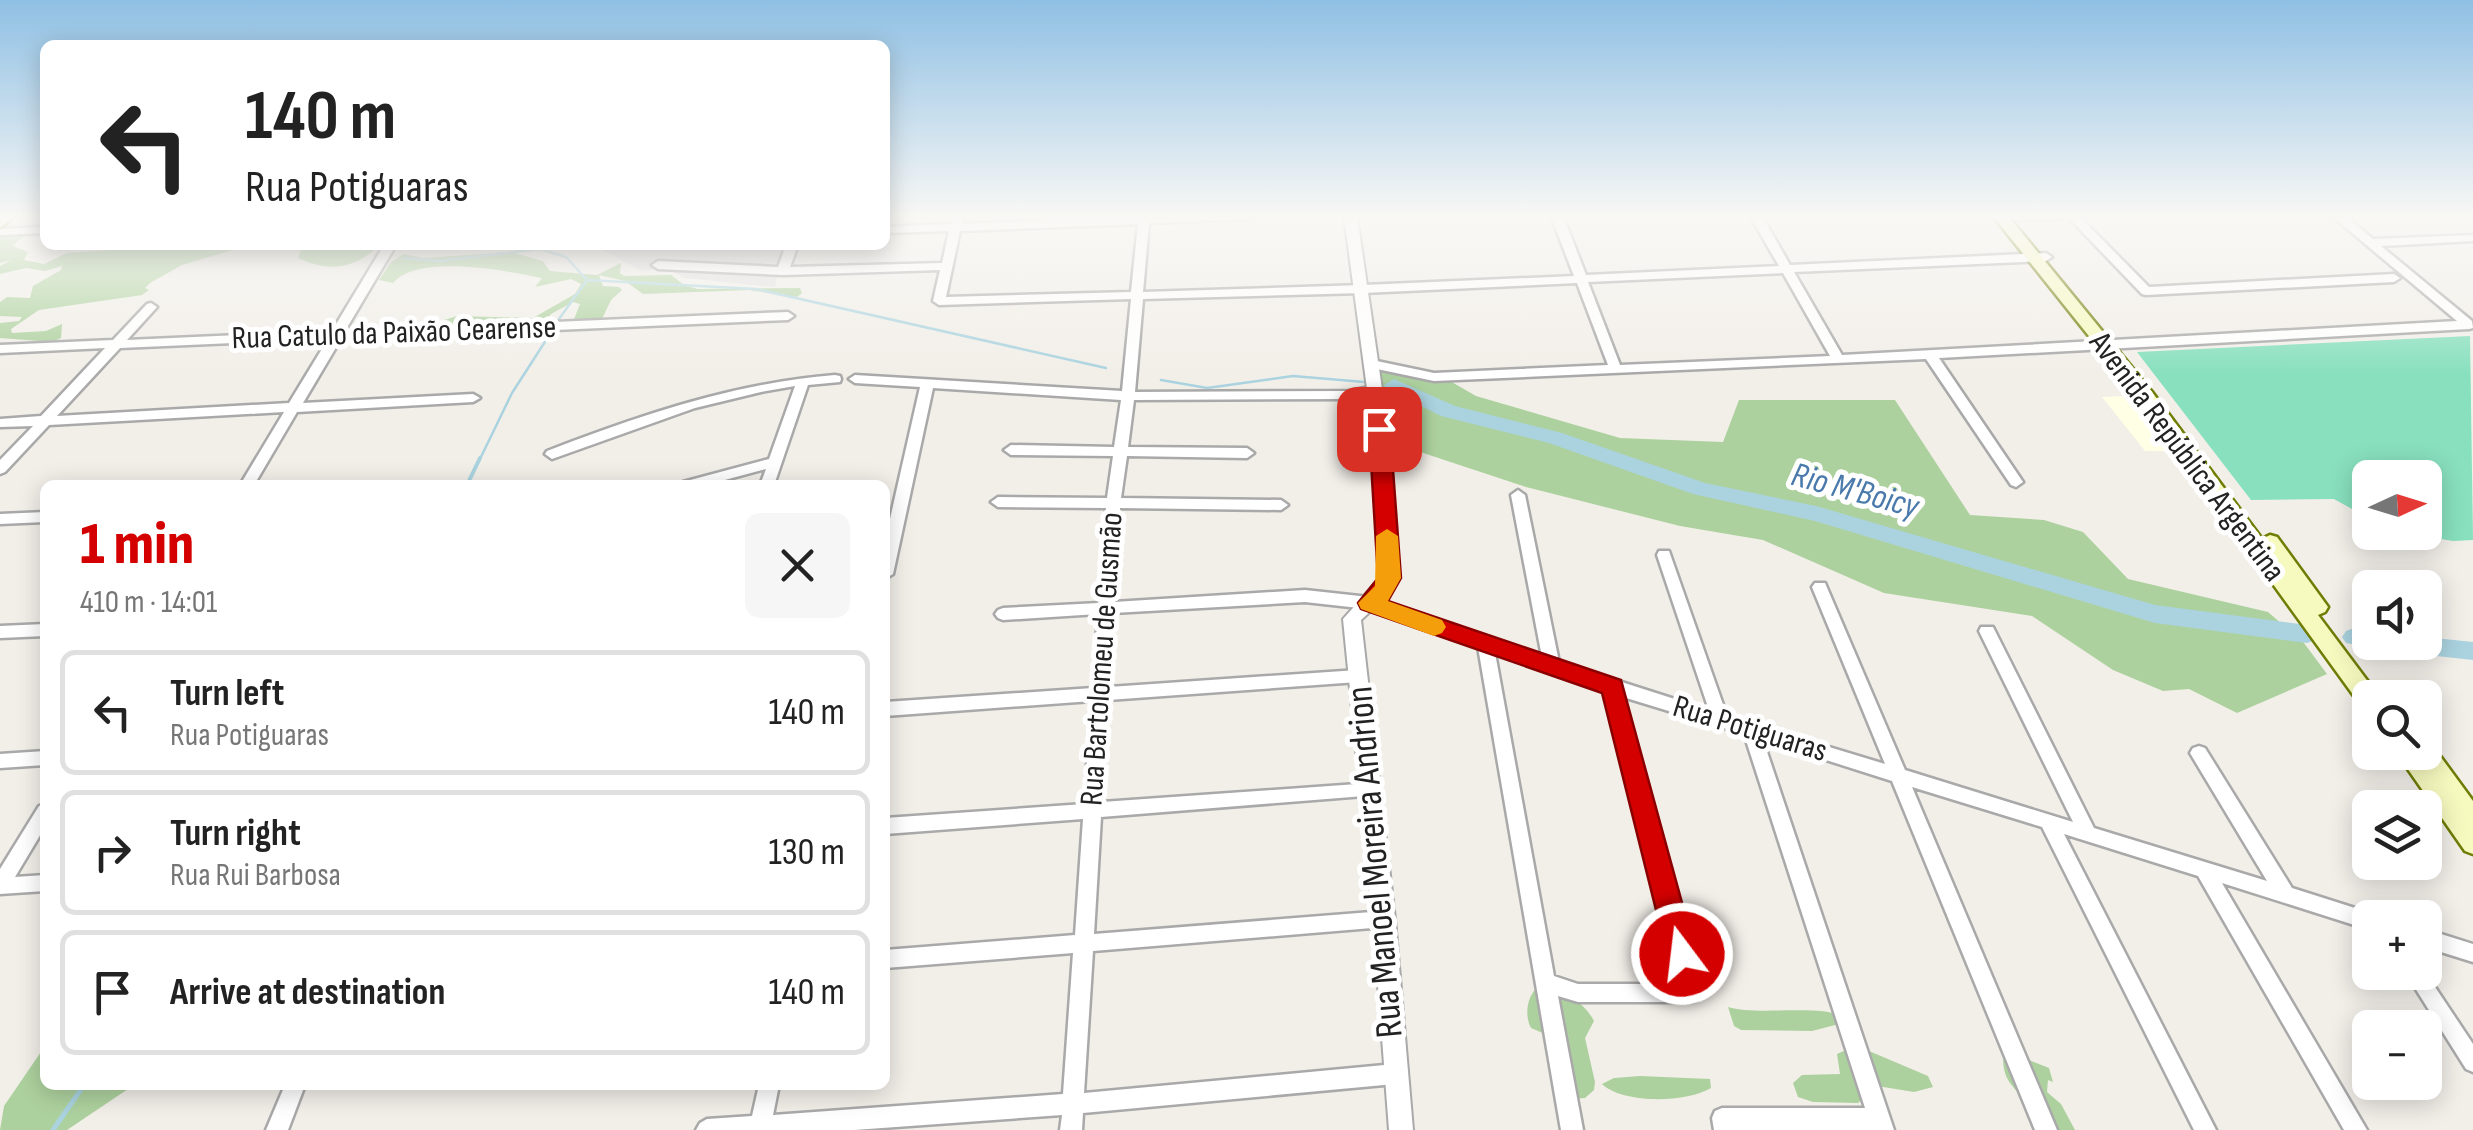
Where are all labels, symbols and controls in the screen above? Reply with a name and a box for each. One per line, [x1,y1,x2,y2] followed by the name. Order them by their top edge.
[245,75,396,159] text: 140 m
[80,80,210,210] icon: left
[245,160,469,215] text: Rua Potiguaras
[231,308,557,358] street label: Rua Catulo da Paixão Cearense
[2080,324,2293,589] street label: Avenida República Argentina
[1337,387,1422,472] pin
[1352,402,1407,457] icon: arrive
[1787,453,1925,529] water label: Rio M'Boicy
[2352,460,2442,550] north arrow
[2352,460,2442,1100] map controls
[80,509,194,581] text: 1 min
[1072,511,1132,807] street label: Rua Bartolomeu de Gusmão
[745,513,850,618] button: close
[2352,570,2442,660] button: sound
[80,583,217,622] text: 410 m · 14:01
[170,671,284,716] text: Turn left
[2352,680,2442,770] button: search
[1337,684,1413,1040] street label: Rua Manoel Moreira Andrion
[85,685,140,740] icon: left
[1668,687,1832,771] street label: Rua Potiguaras
[768,690,845,735] text: 140 m
[170,716,329,755] text: Rua Potiguaras
[2352,790,2442,880] button: layers
[170,811,301,856] text: Turn right
[85,825,140,880] icon: right
[768,830,845,875] text: 130 m
[170,856,341,895] text: Rua Rui Barbosa
[2352,900,2442,990] button: +
[1630,902,1734,1006] position arrow
[85,965,140,1020] icon: arrive
[170,970,445,1015] text: Arrive at destination
[768,970,845,1015] text: 140 m
[2352,1010,2442,1100] button: −

